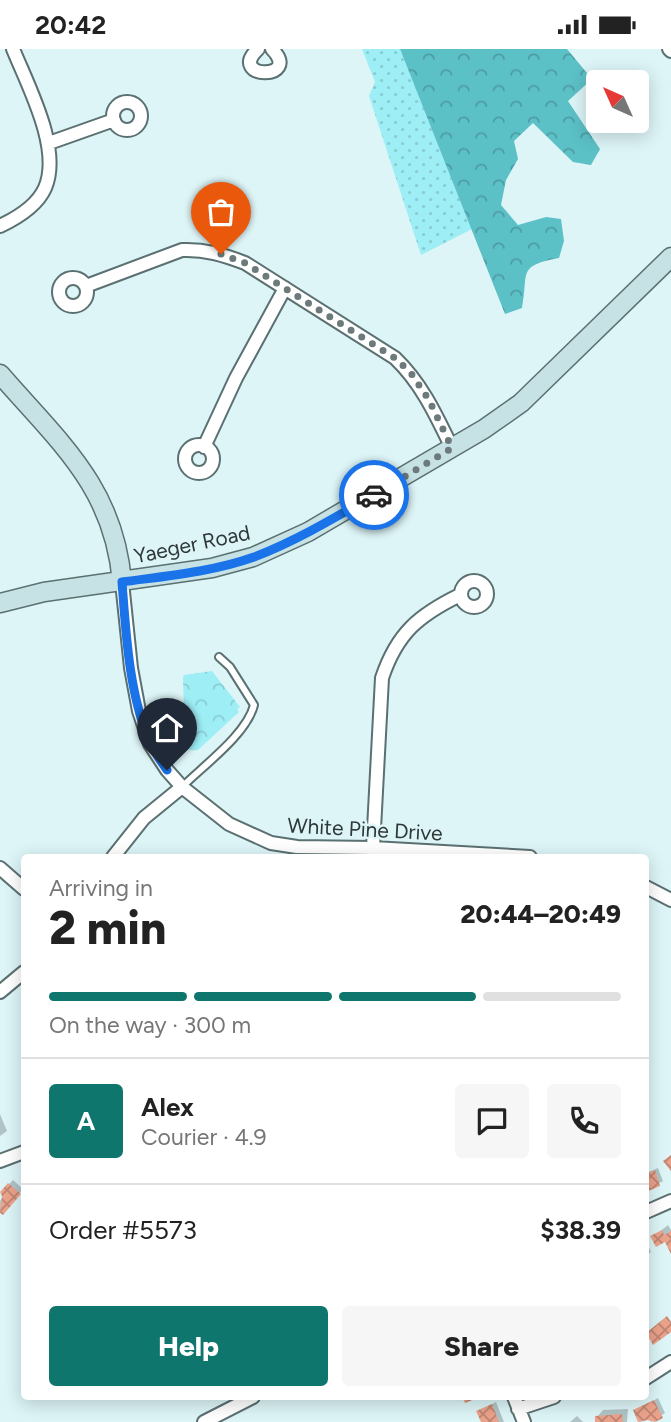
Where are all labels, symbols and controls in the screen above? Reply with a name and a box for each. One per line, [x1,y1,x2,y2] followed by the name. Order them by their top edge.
[35,9,106,41] text: 20:42
[586,70,649,133] north arrow
[586,70,649,133] map controls
[191,182,251,254] pin
[202,193,240,231] icon: bag
[339,460,409,530] courier
[355,476,393,514] icon: car
[132,520,252,568] street label: Yaeger Road
[137,698,197,770] pin
[148,709,186,747] icon: home
[287,812,443,846] street label: White Pine Drive
[49,874,153,902] text: Arriving in
[460,898,621,930] text: 20:44–20:49
[49,900,166,956] text: 2 min
[49,1011,251,1039] text: On the way · 300 m
[455,1084,529,1158] button: chat
[547,1084,621,1158] button: phone
[141,1091,194,1123] text: Alex
[77,1105,95,1137] text: A
[141,1123,267,1151] text: Courier · 4.9
[49,1214,197,1246] text: Order #5573
[540,1214,621,1246] text: $38.39
[49,1306,328,1386] button: Help
[342,1306,621,1386] button: Share

